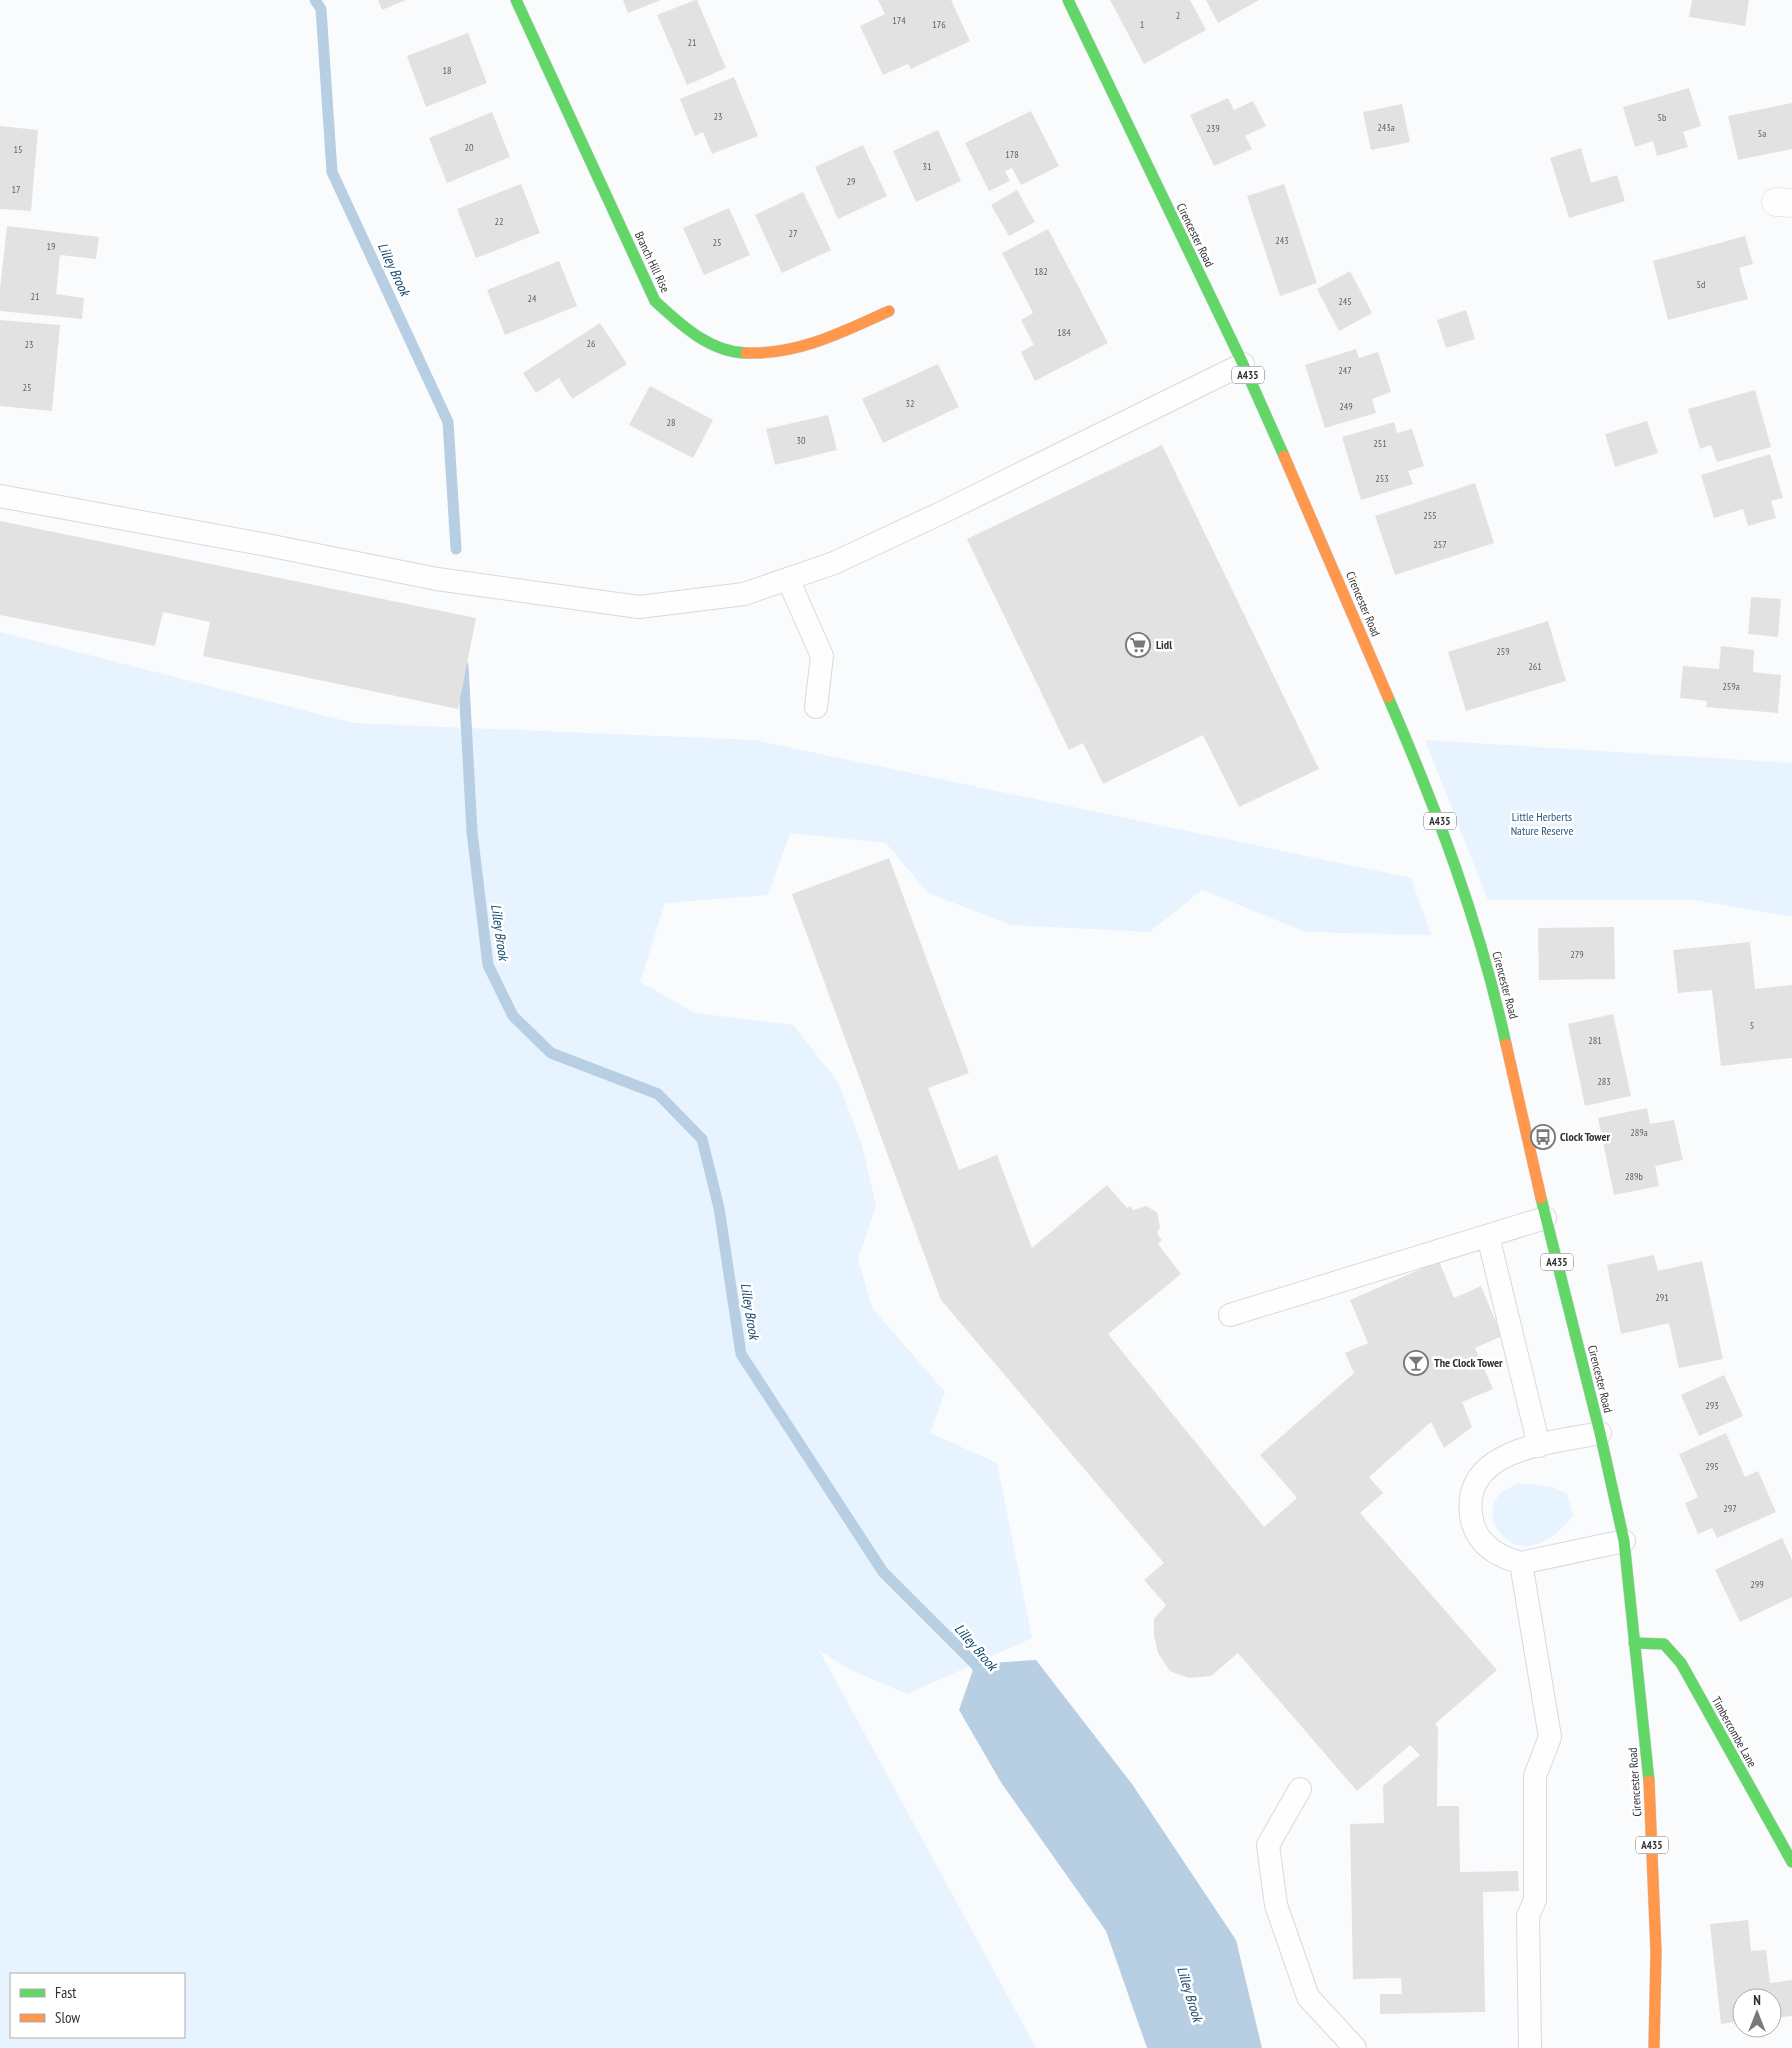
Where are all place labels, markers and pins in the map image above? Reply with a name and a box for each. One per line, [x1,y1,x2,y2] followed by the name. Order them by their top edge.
[1125,632,1151,658] supermarket icon: Lidl
[1156,637,1172,652] place label: Lidl
[1530,1124,1556,1150] bus stop icon: Clock Tower
[1560,1129,1611,1144] place label: Clock Tower
[1403,1350,1429,1376] bar icon: The Clock Tower
[1434,1355,1503,1370] place label: The Clock Tower

